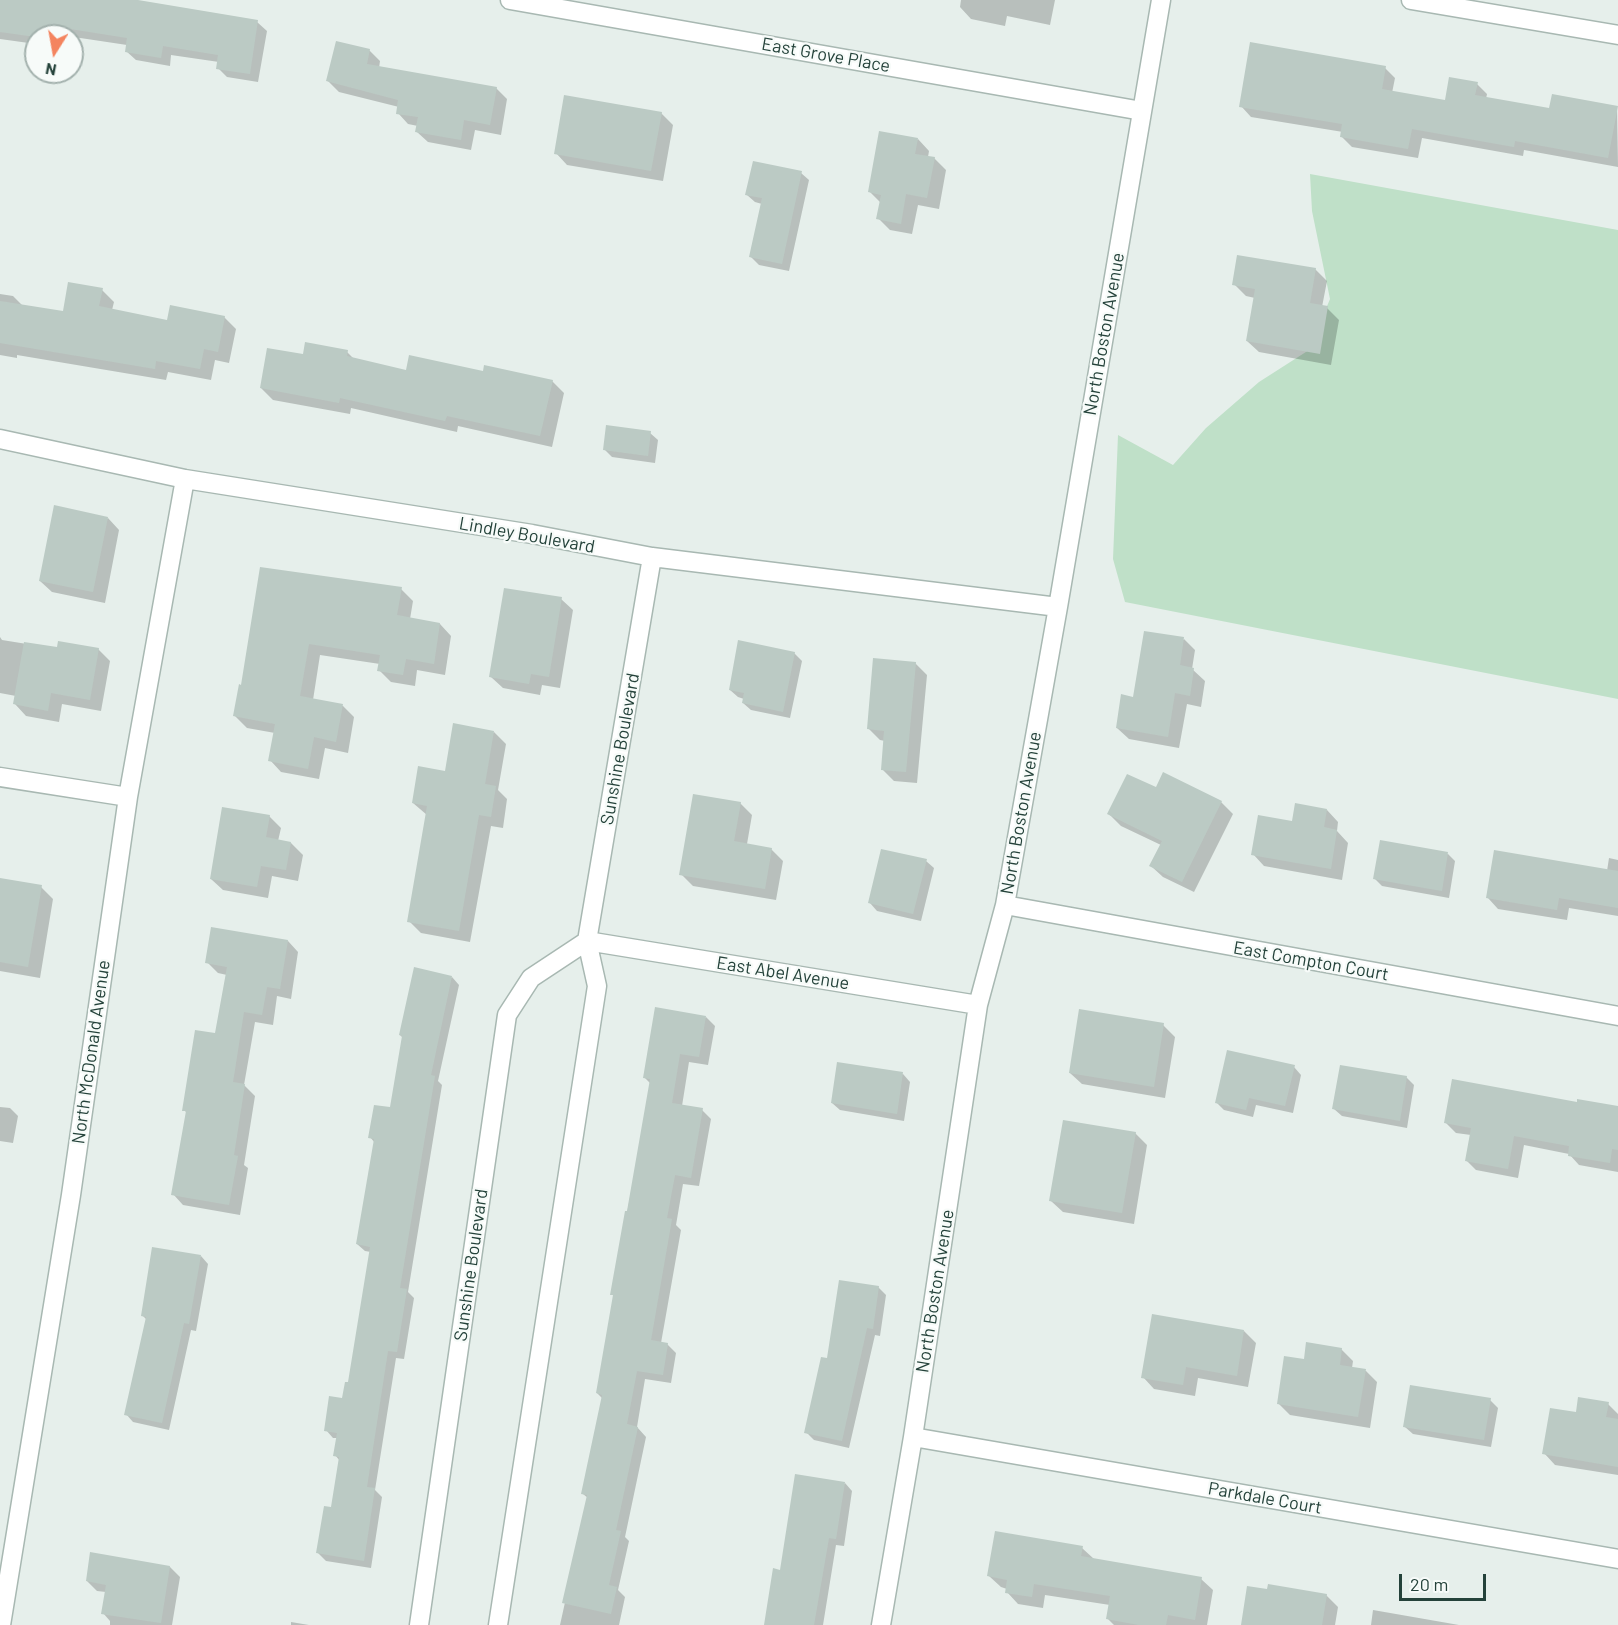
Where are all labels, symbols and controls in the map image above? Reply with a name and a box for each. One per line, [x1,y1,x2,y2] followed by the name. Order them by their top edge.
[24,24,84,84] north arrow
[760,33,892,77] street label: East Grove Place
[44,60,58,81] text: N
[1079,251,1129,417] street label: North Boston Avenue
[457,512,597,558] street label: Lindley Boulevard
[596,671,644,827] street label: Sunshine Boulevard
[996,730,1046,896] street label: North Boston Avenue
[1232,937,1390,985] street label: East Compton Court
[715,952,851,994] street label: East Abel Avenue
[67,959,115,1145] street label: North McDonald Avenue
[450,1187,492,1343] street label: Sunshine Boulevard
[911,1208,959,1374] street label: North Boston Avenue
[1206,1477,1324,1519] street label: Parkdale Court
[1402,1562,1489,1600] scale bar
[1410,1573,1448,1595] text: 20 m

